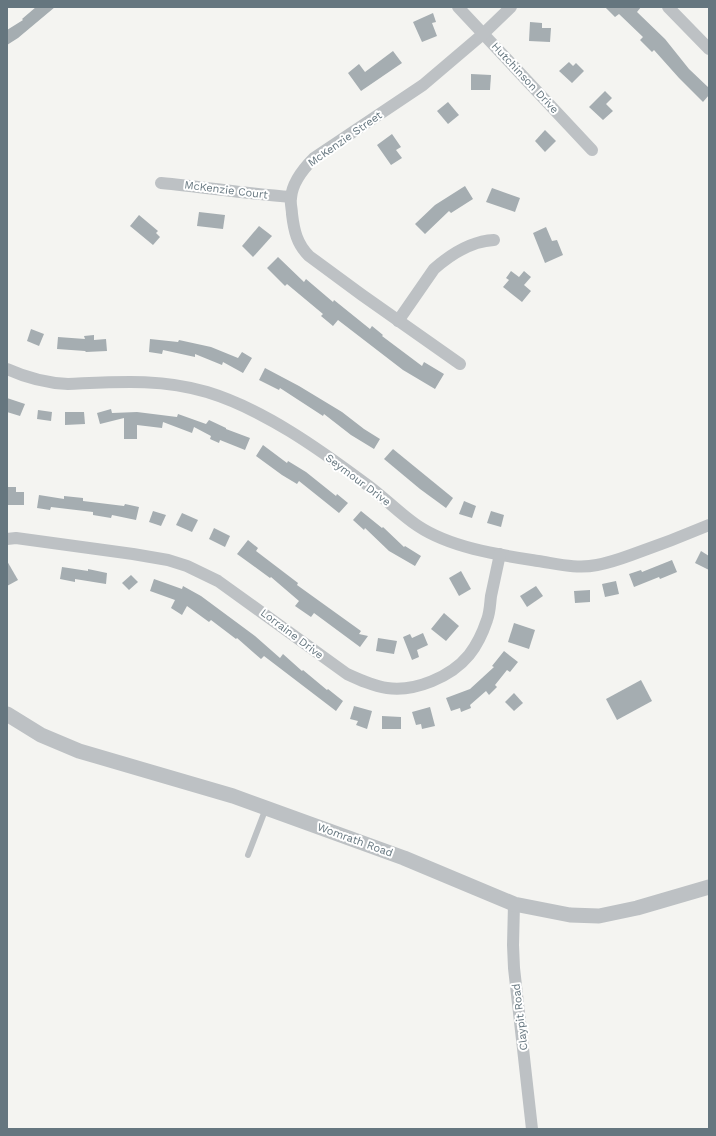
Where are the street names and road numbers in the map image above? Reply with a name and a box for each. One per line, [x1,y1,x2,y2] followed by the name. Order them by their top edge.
[489,40,561,116] street label: Hutchinson Drive
[305,108,385,169] street label: McKenzie Street
[184,178,269,202] street label: McKenzie Court
[323,451,393,509] street label: Seymour Drive
[258,606,326,662] street label: Lorraine Drive
[315,820,395,860] street label: Womrath Road
[509,983,531,1051] street label: Claypit Road

